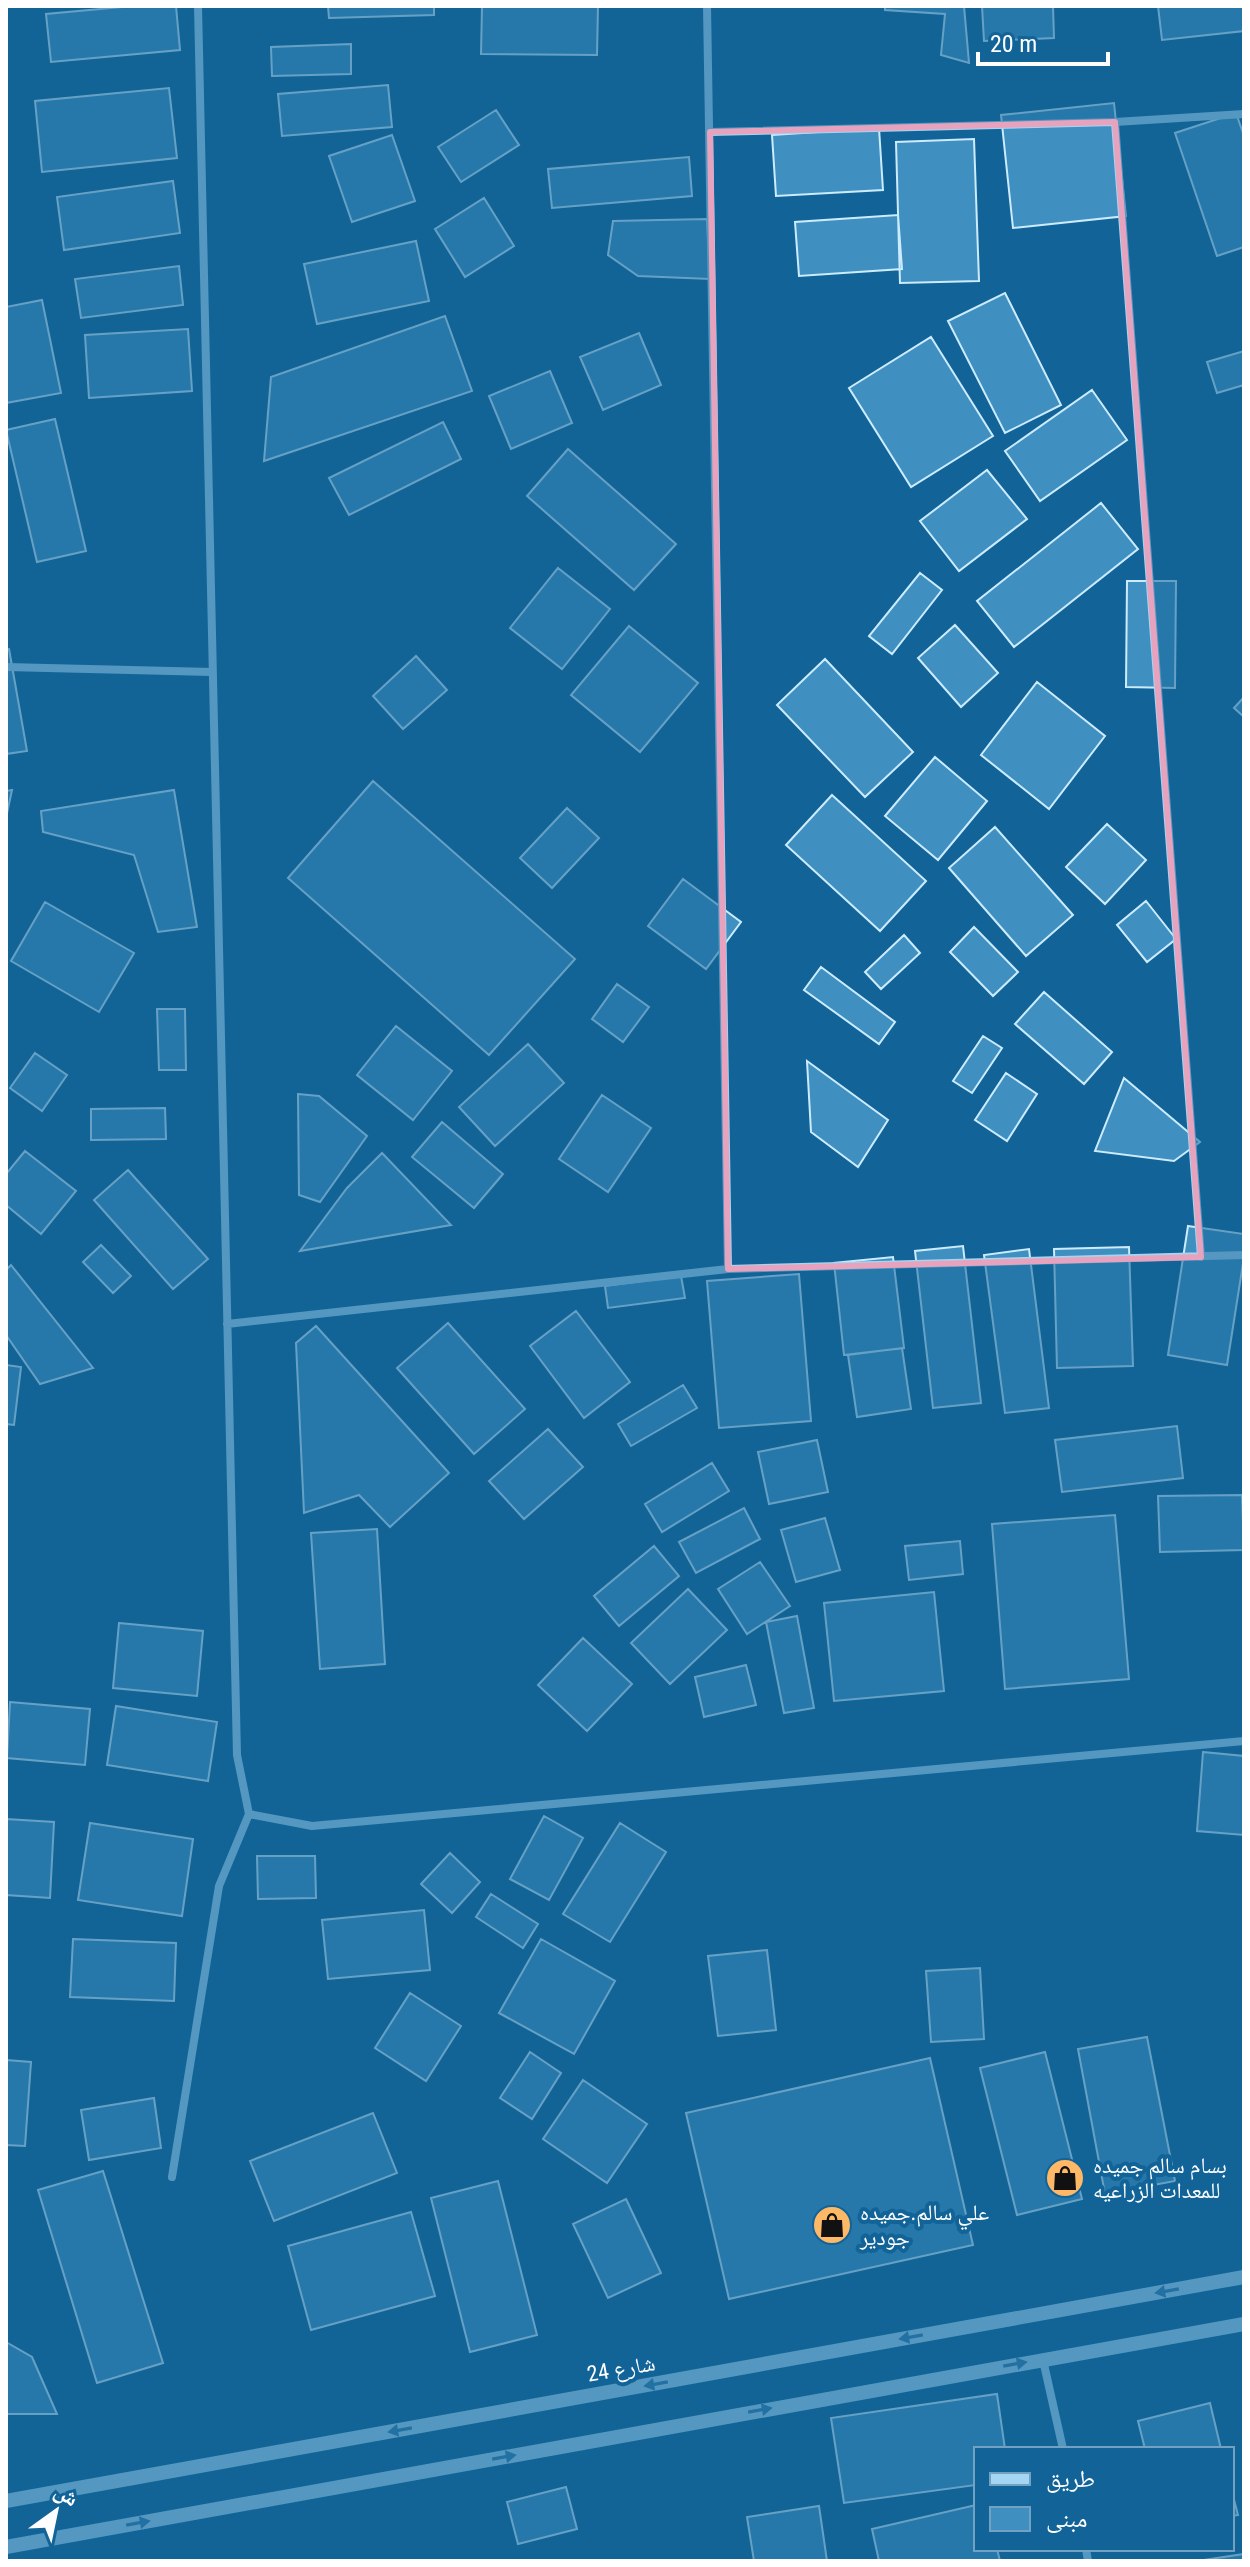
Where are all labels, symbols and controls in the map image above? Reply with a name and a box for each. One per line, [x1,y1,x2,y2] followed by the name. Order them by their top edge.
[978,16,1108,66] scale bar
[990,30,1037,58] text: 20 m
[1093,2153,1227,2203] place label: بسام سالم جميده للمعدات الزراعيه
[1044,2157,1086,2199] shop icon: بسام سالم جميده للمعدات الزراعيه
[859,2200,989,2250] place label: علي سالم.جميده جودير
[811,2204,853,2246] shop icon: علي سالم.جميده جودير
[1154,2286,1179,2298] one-way arrow
[899,2332,924,2344] one-way arrow
[585,2350,657,2388] street label: شارع 24
[1003,2357,1028,2369] one-way arrow
[643,2378,668,2390] one-way arrow
[747,2404,772,2416] one-way arrow
[387,2424,412,2437] one-way arrow
[974,2447,1234,2551] legend
[492,2450,517,2462] one-way arrow
[1046,2465,1095,2493] text: طريق
[16,2471,96,2551] north arrow
[49,2478,83,2512] text: ش
[1046,2505,1087,2533] text: مبنى
[126,2517,151,2529] one-way arrow

